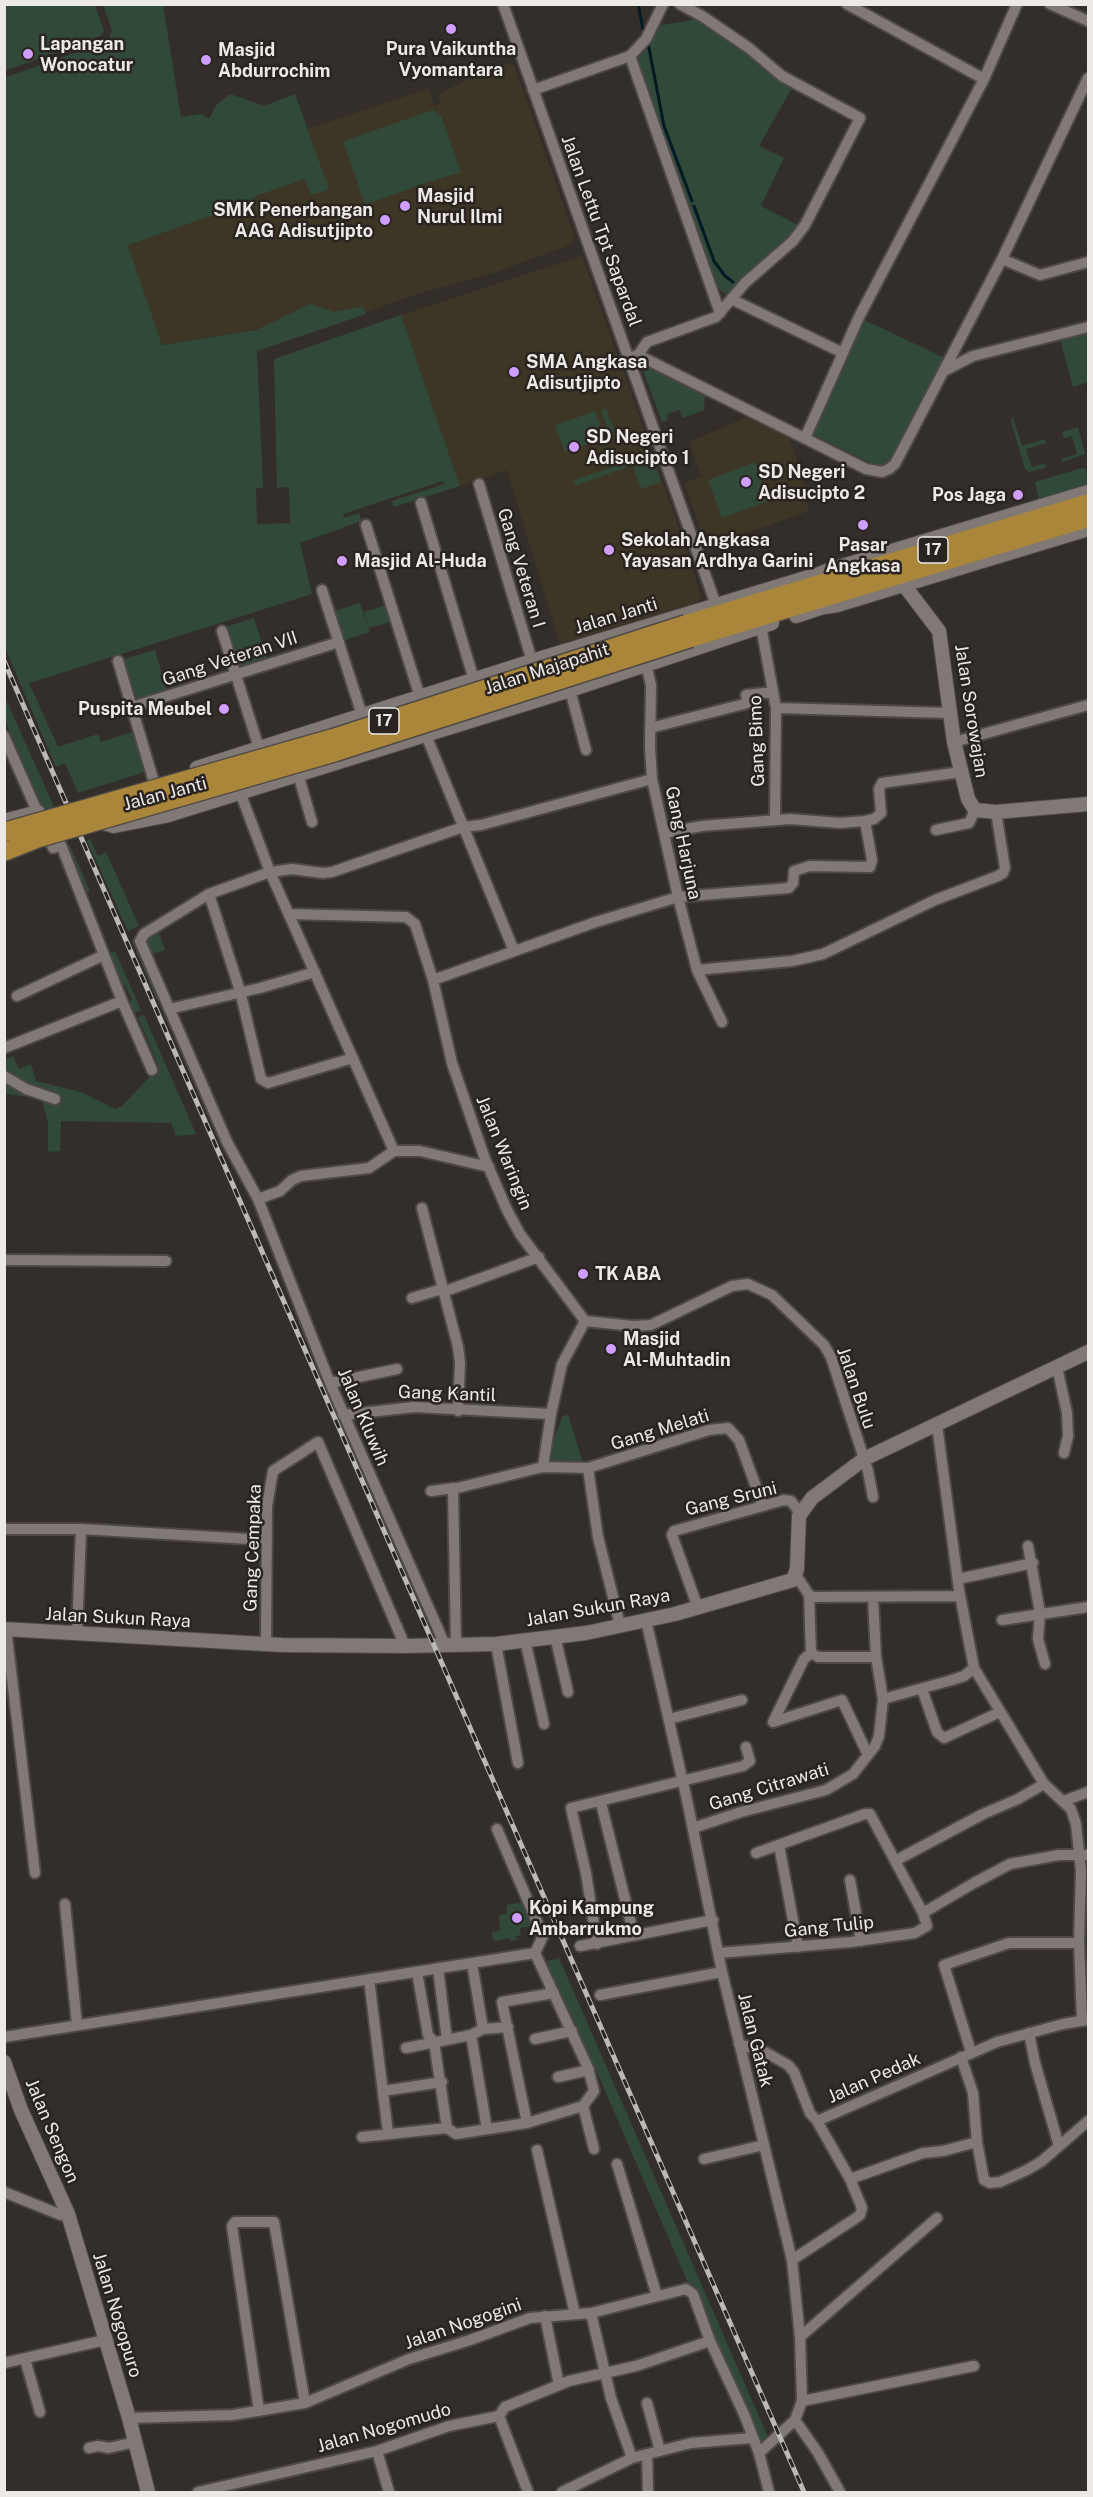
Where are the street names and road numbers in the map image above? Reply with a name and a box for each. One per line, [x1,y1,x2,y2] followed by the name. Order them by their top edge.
[556,132,646,330] street label: Jalan Lettu Tpt Sapardal
[493,506,549,630] street label: Gang Veteran I
[918,537,948,563] road number: 17
[572,593,660,639] street label: Jalan Janti
[160,627,300,691] street label: Gang Veteran VII
[482,639,612,699] street label: Jalan Majapahit
[950,643,992,779] street label: Jalan Sorowajan
[745,695,769,787] street label: Gang Bimo
[369,708,399,734] road number: 17
[121,773,209,815] street label: Jalan Janti
[660,784,706,902] street label: Gang Harjuna
[471,1093,537,1213] street label: Jalan Waringin
[832,1344,880,1432] street label: Jalan Bulu
[333,1365,393,1469] street label: Jalan Kluwih
[398,1381,496,1407] street label: Gang Kantil
[608,1405,712,1455] street label: Gang Melati
[683,1477,779,1521] street label: Gang Sruni
[240,1484,266,1612] street label: Gang Cempaka
[524,1585,672,1631] street label: Jalan Sukun Raya
[45,1603,191,1633] street label: Jalan Sukun Raya
[706,1759,832,1815] street label: Gang Citrawati
[783,1912,875,1942] street label: Gang Tulip
[733,1990,777,2090] street label: Jalan Gatak
[824,2048,924,2108] street label: Jalan Pedak
[20,2076,84,2186] street label: Jalan Sengon
[88,2250,146,2380] street label: Jalan Nogopuro
[402,2294,524,2354] street label: Jalan Nogogini
[314,2399,454,2457] street label: Jalan Nogomudo

